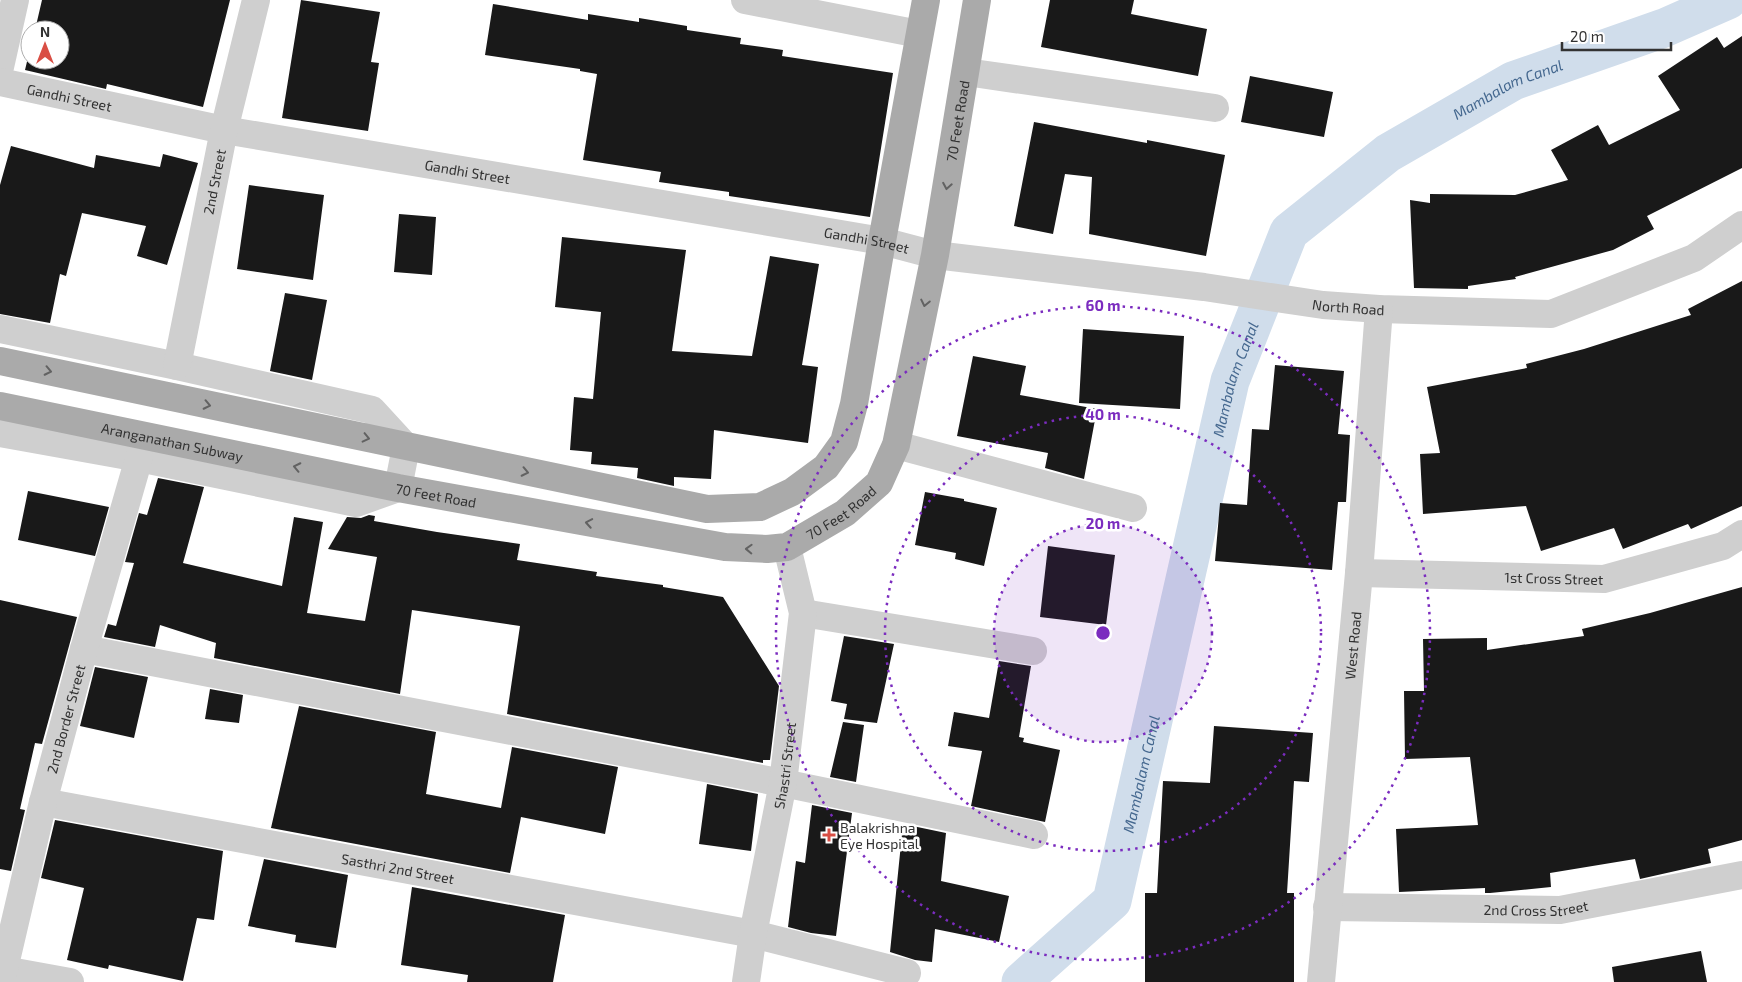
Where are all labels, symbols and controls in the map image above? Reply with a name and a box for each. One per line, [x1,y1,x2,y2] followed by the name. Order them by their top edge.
[20,20,70,70] north arrow
[1562,20,1671,52] scale bar
[40,23,50,40] text: N
[1570,27,1604,45] text: 20 m
[1449,55,1565,123] water label: Mambalam Canal
[942,79,972,163] street label: 70 Feet Road
[25,80,113,114] street label: Gandhi Street
[199,148,229,216] street label: 2nd Street
[423,156,511,187] street label: Gandhi Street
[942,182,952,191] one-way arrow
[823,223,911,256] street label: Gandhi Street
[1311,295,1385,318] street label: North Road
[1086,296,1120,314] text: 60 m
[921,298,931,307] one-way arrow
[1209,319,1262,439] water label: Mambalam Canal
[43,366,52,376] one-way arrow
[202,399,211,409] one-way arrow
[1085,405,1121,423] text: 40 m
[100,419,245,465] street label: Aranganathan Subway
[361,432,370,443] one-way arrow
[292,463,301,473] one-way arrow
[520,466,529,477] one-way arrow
[394,479,478,510] street label: 70 Feet Road
[803,482,879,543] street label: 70 Feet Road
[1086,514,1120,532] text: 20 m
[585,518,593,528] one-way arrow
[745,543,753,554] one-way arrow
[1504,568,1604,587] street label: 1st Cross Street
[1341,611,1364,680] street label: West Road
[1094,624,1112,642] centre of rings
[43,662,88,775] street label: 2nd Border Street
[1119,713,1163,835] water label: Mambalam Canal
[770,721,799,810] street label: Shastri Street
[840,819,920,852] place label: Balakrishna Eye Hospital
[822,828,836,842] marker: Balakrishna Eye Hospital
[340,849,456,887] street label: Sasthri 2nd Street
[1483,896,1590,919] street label: 2nd Cross Street

